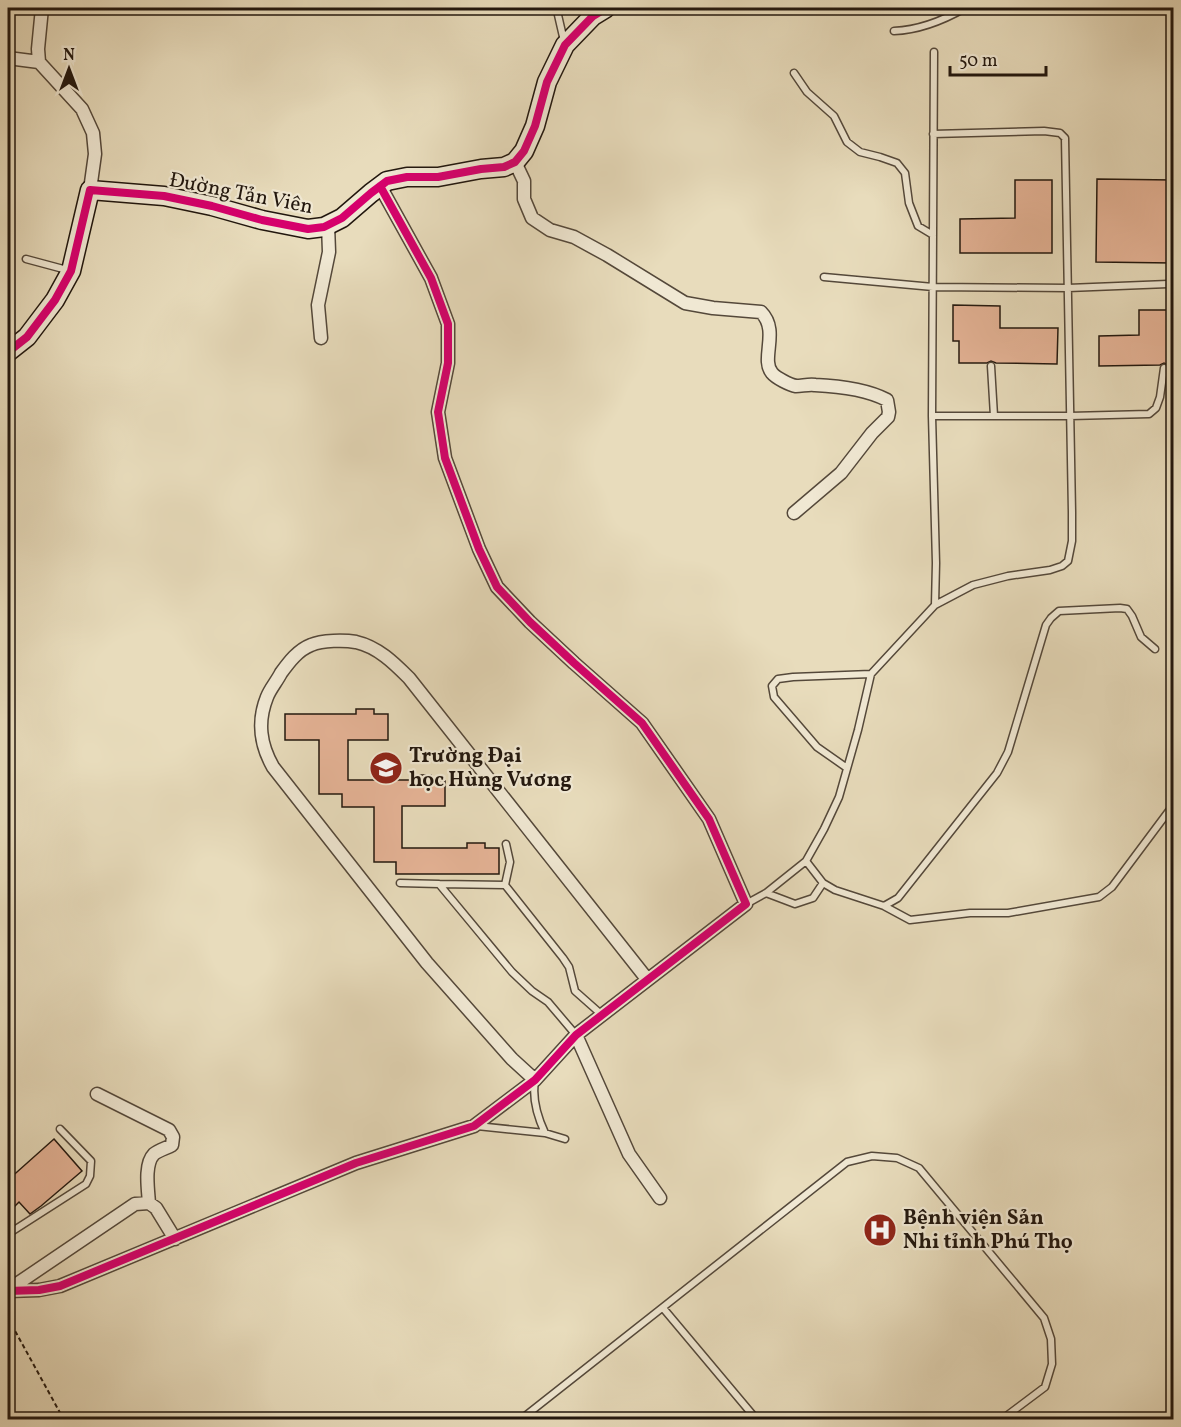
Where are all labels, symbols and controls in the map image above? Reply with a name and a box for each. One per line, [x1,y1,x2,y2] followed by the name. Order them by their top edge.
[39,39,99,99] north arrow
[950,39,1046,77] scale bar
[63,45,75,67] text: N
[959,49,998,74] text: 50 m
[167,166,315,222] street label: Đường Tản Viên
[409,742,572,795] place label: Trường Đại học Hùng Vương
[368,750,404,786] school or university icon: Trường Đại học Hùng Vương
[903,1204,1073,1257] place label: Bệnh viện Sản Nhi tỉnh Phú Thọ
[862,1212,898,1248] hospital icon: Bệnh viện Sản Nhi tỉnh Phú Thọ

